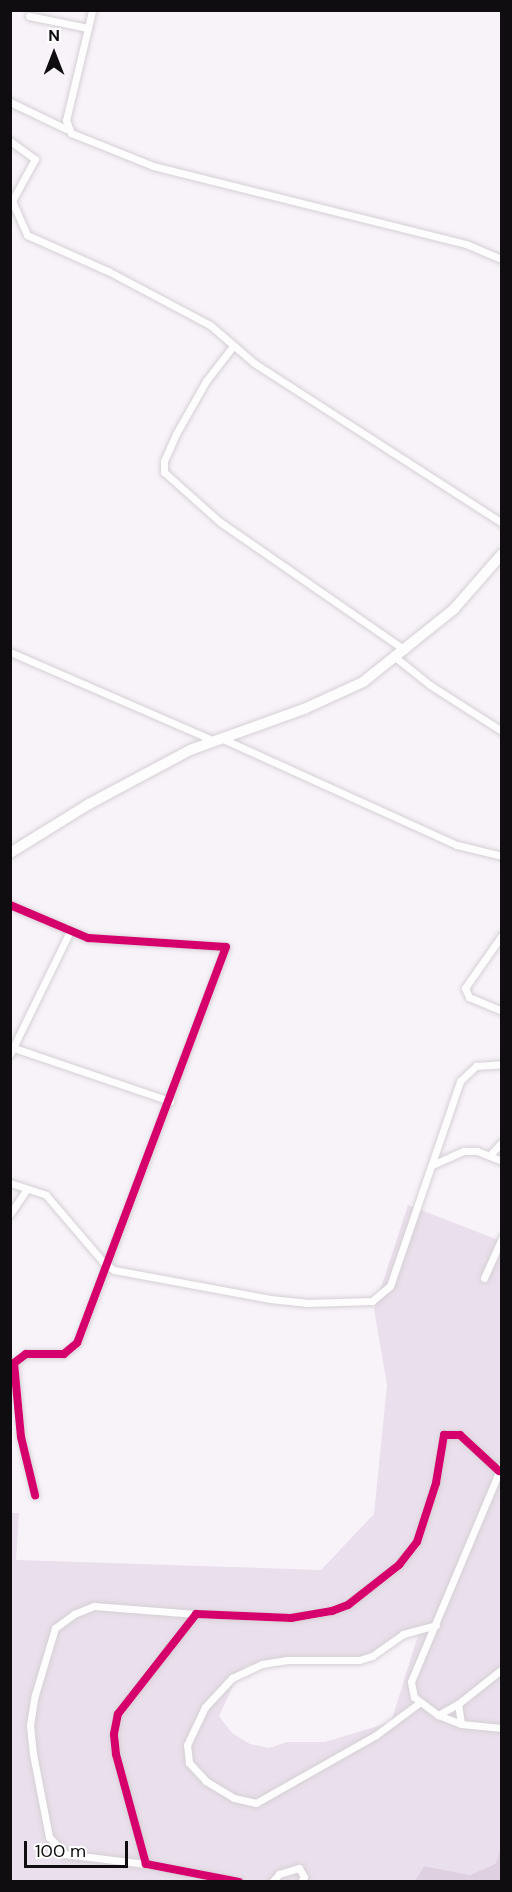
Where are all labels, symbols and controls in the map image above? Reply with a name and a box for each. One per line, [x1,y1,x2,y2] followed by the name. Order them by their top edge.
[24,24,84,84] north arrow
[48,25,60,46] text: N
[27,1829,130,1867] scale bar
[35,1839,86,1863] text: 100 m

